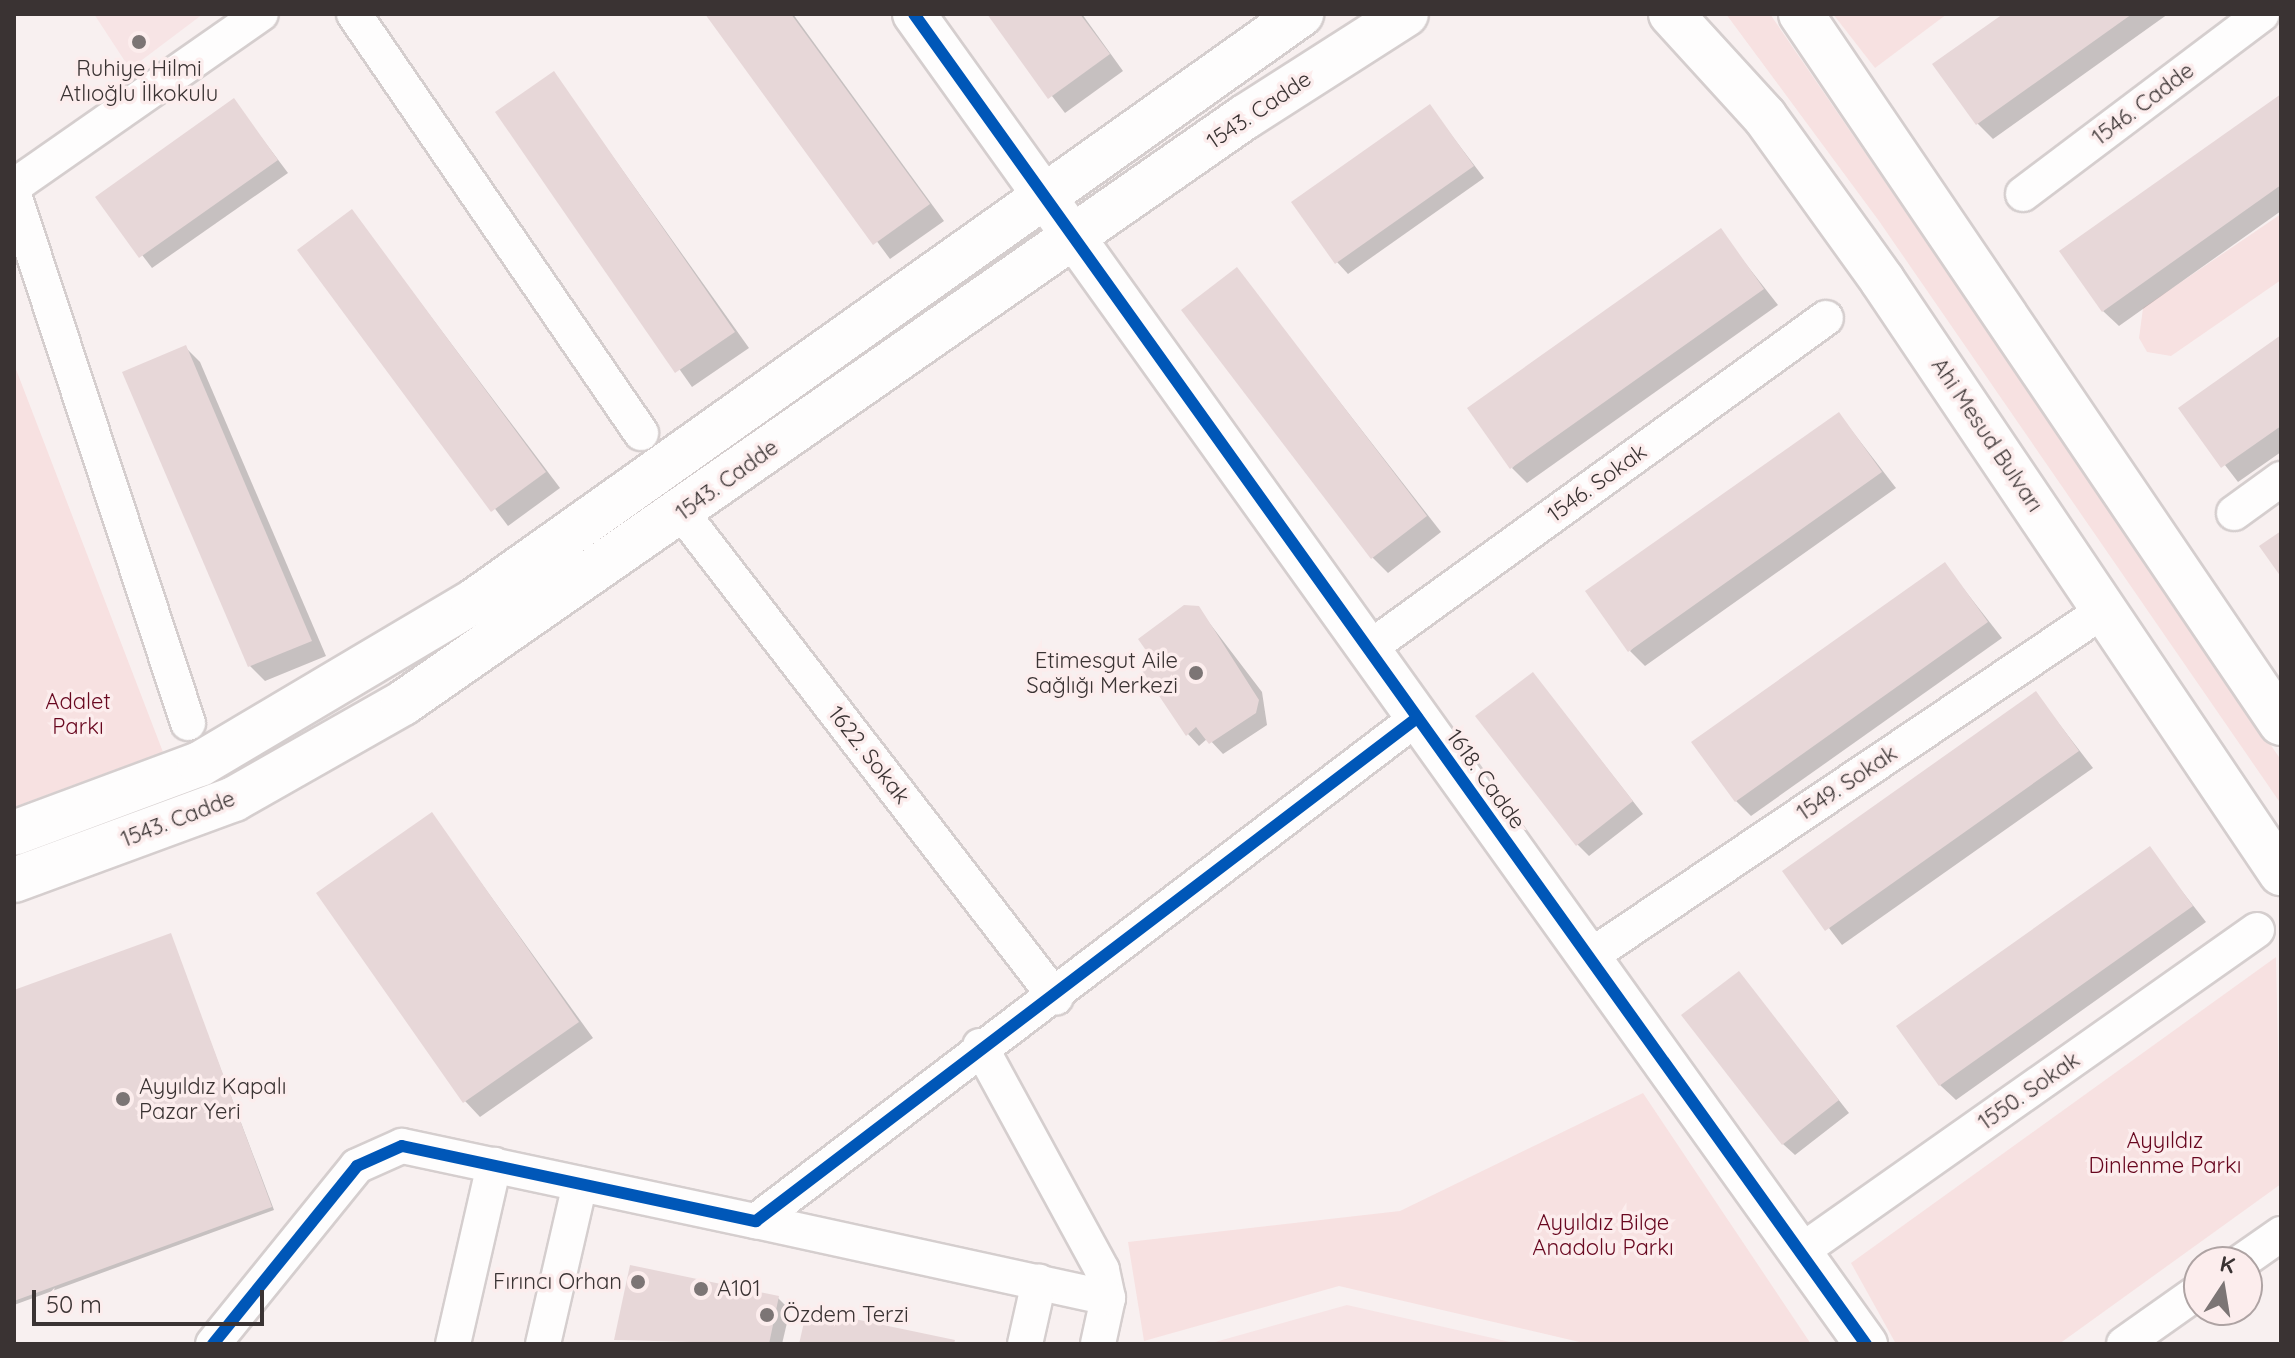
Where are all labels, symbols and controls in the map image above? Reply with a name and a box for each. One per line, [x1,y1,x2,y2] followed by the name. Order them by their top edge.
[130,33,148,51] marker: Ruhiye Hilmi Atlıoğlu İlkokulu
[60,55,218,106] place label: Ruhiye Hilmi Atlıoğlu İlkokulu
[2087,57,2199,151] street label: 1546. Cadde
[1202,65,1316,155] street label: 1543. Cadde
[1926,353,2048,517] street label: Ahi Mesud Bulvarı
[671,434,783,526] street label: 1543. Cadde
[1542,438,1652,528] street label: 1546. Sokak
[1026,647,1178,698] place label: Etimesgut Aile Sağlığı Merkezi
[1185,662,1207,684] marker: Etimesgut Aile Sağlığı Merkezi
[45,688,111,740] park label: Adalet Parkı
[823,701,915,809] street label: 1622. Sokak
[1441,724,1531,834] street label: 1618. Cadde
[1792,740,1902,826] street label: 1549. Sokak
[117,785,239,853] street label: 1543. Cadde
[1973,1046,2085,1136] street label: 1550. Sokak
[139,1073,286,1124] place label: Ayyıldız Kapalı Pazar Yeri
[114,1090,132,1108] marker: Ayyıldız Kapalı Pazar Yeri
[2088,1127,2242,1178] park label: Ayyıldız Dinlenme Parkı
[1532,1209,1674,1260] park label: Ayyıldız Bilge Anadolu Parkı
[2183,1246,2263,1326] north arrow
[2218,1249,2238,1280] text: K
[493,1269,622,1295] place label: Fırıncı Orhan
[629,1273,647,1291] marker: Fırıncı Orhan
[36,1274,268,1324] scale bar
[717,1276,761,1302] place label: A101
[692,1280,710,1298] marker: A101
[46,1289,102,1319] text: 50 m
[783,1302,909,1328] place label: Özdem Terzi
[758,1306,776,1324] marker: Özdem Terzi

